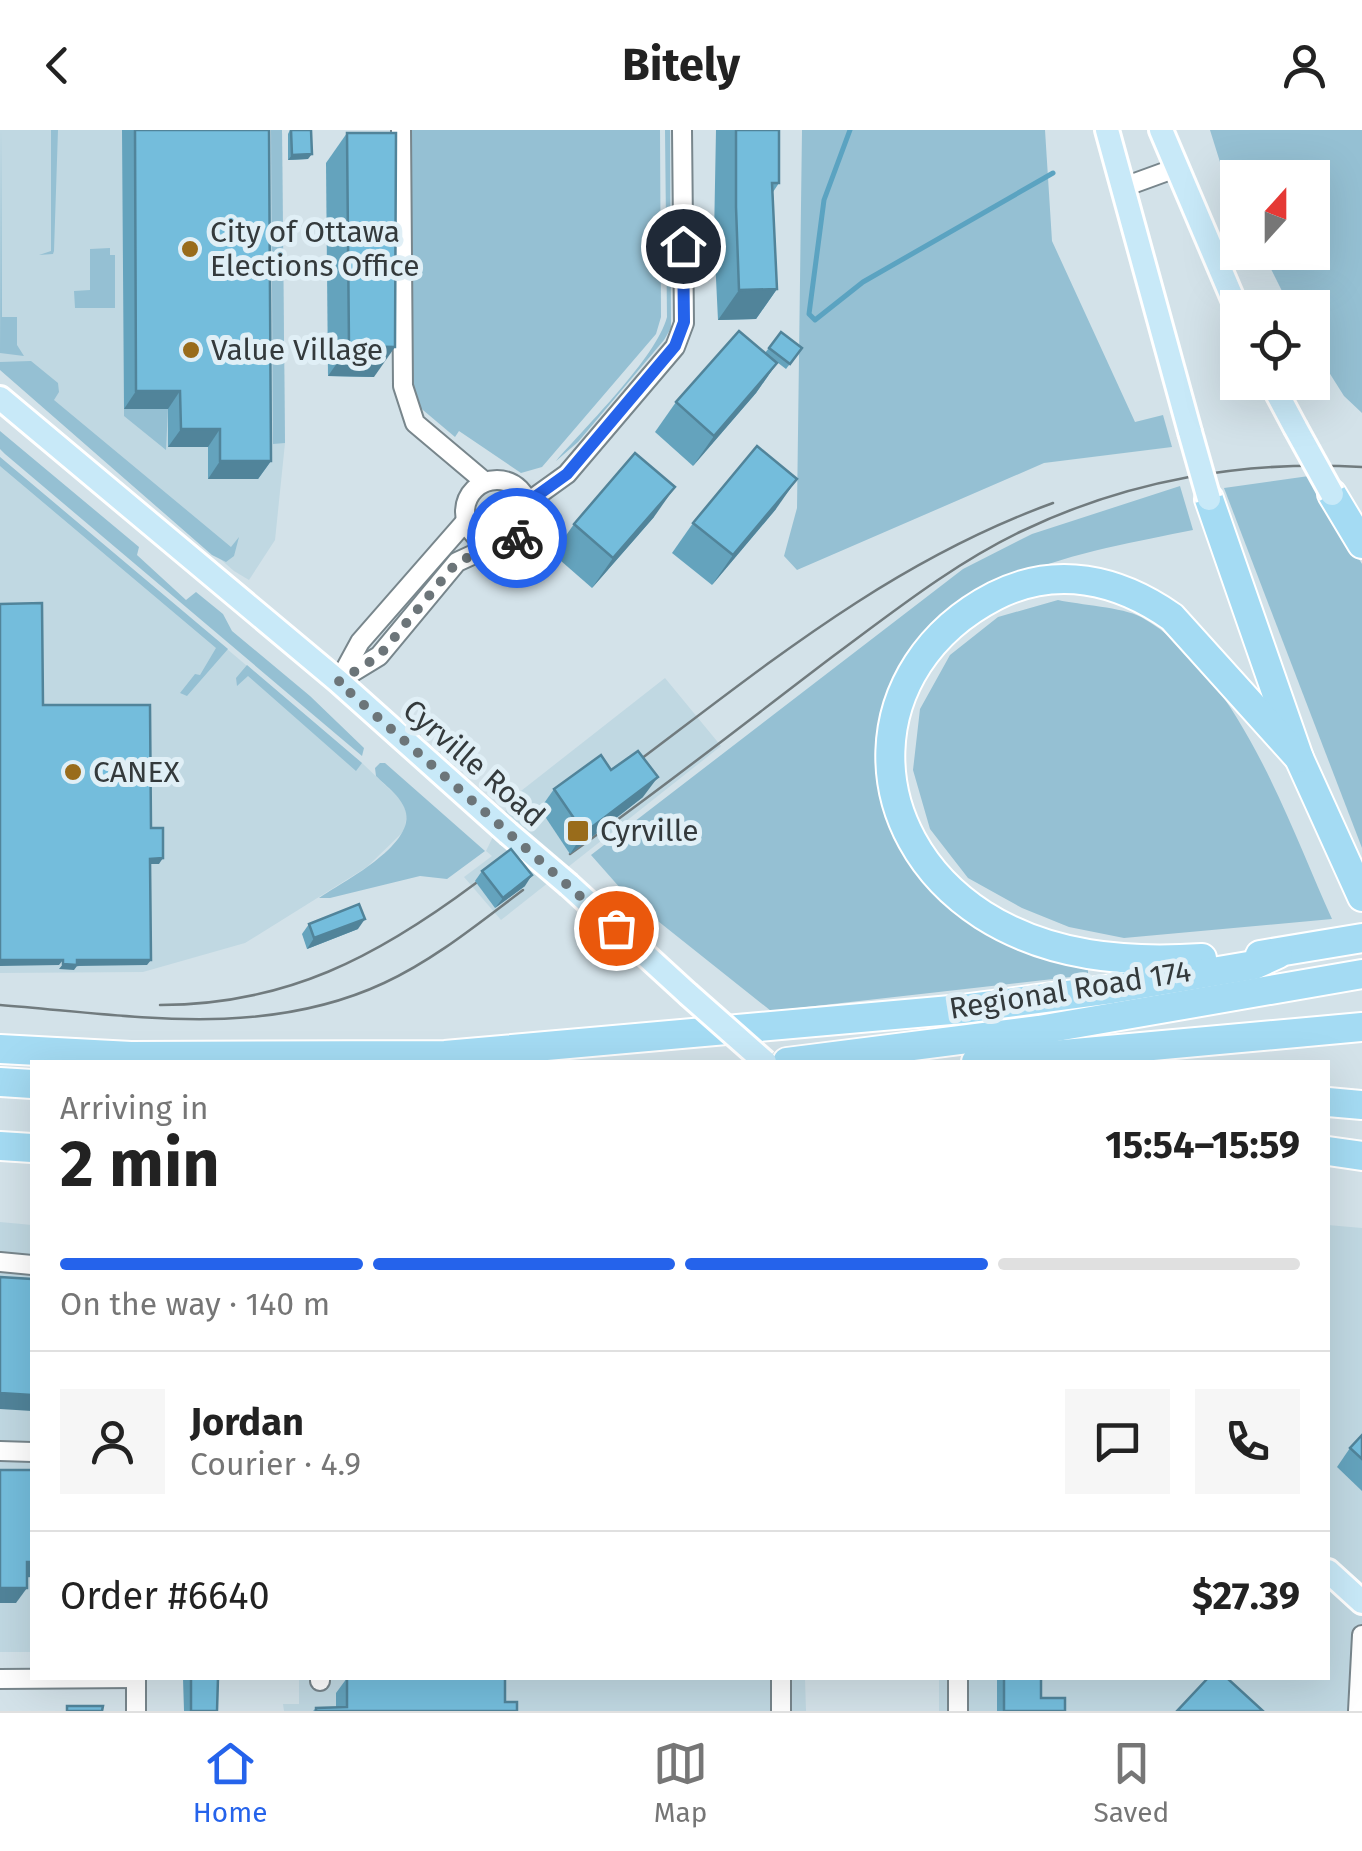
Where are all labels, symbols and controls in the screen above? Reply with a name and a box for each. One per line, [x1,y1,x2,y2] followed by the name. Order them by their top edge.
[30,38,85,93] icon: back
[622,38,740,92] text: Bitely
[1277,38,1332,93] icon: person
[1220,160,1330,270] north arrow
[1220,160,1330,400] map controls
[641,204,726,289] pin
[210,214,420,284] place label: City of Ottawa Elections Office
[656,219,711,274] icon: home
[179,238,201,260] marker: City of Ottawa Elections Office
[1220,290,1330,400] button: locate
[211,332,383,368] place label: Value Village
[180,339,202,361] marker: Value Village
[467,488,567,588] courier
[490,511,545,566] icon: bike
[396,692,552,834] street label: Cyrville Road
[93,754,181,790] place label: CANEX
[62,761,84,783] marker: CANEX
[600,813,699,849] place label: Cyrville
[565,818,591,844] marker: Cyrville
[574,886,659,971] pin
[589,901,644,956] icon: bag
[947,953,1193,1027] street label: Regional Road 174
[60,1089,208,1127] text: Arriving in
[1105,1122,1300,1168] text: 15:54–15:59
[60,1125,220,1203] text: 2 min
[60,1285,330,1323] text: On the way · 140 m
[60,1389,165,1494] button: person
[1065,1389,1170,1494] button: chat
[1195,1389,1300,1494] button: phone
[190,1399,304,1445] text: Jordan
[190,1445,361,1483] text: Courier · 4.9
[60,1573,270,1619] text: Order #6640
[1192,1573,1300,1619] text: $27.39
[193,1736,267,1829] tab: Home
[653,1736,708,1829] tab: Map
[1093,1736,1169,1829] tab: Saved

